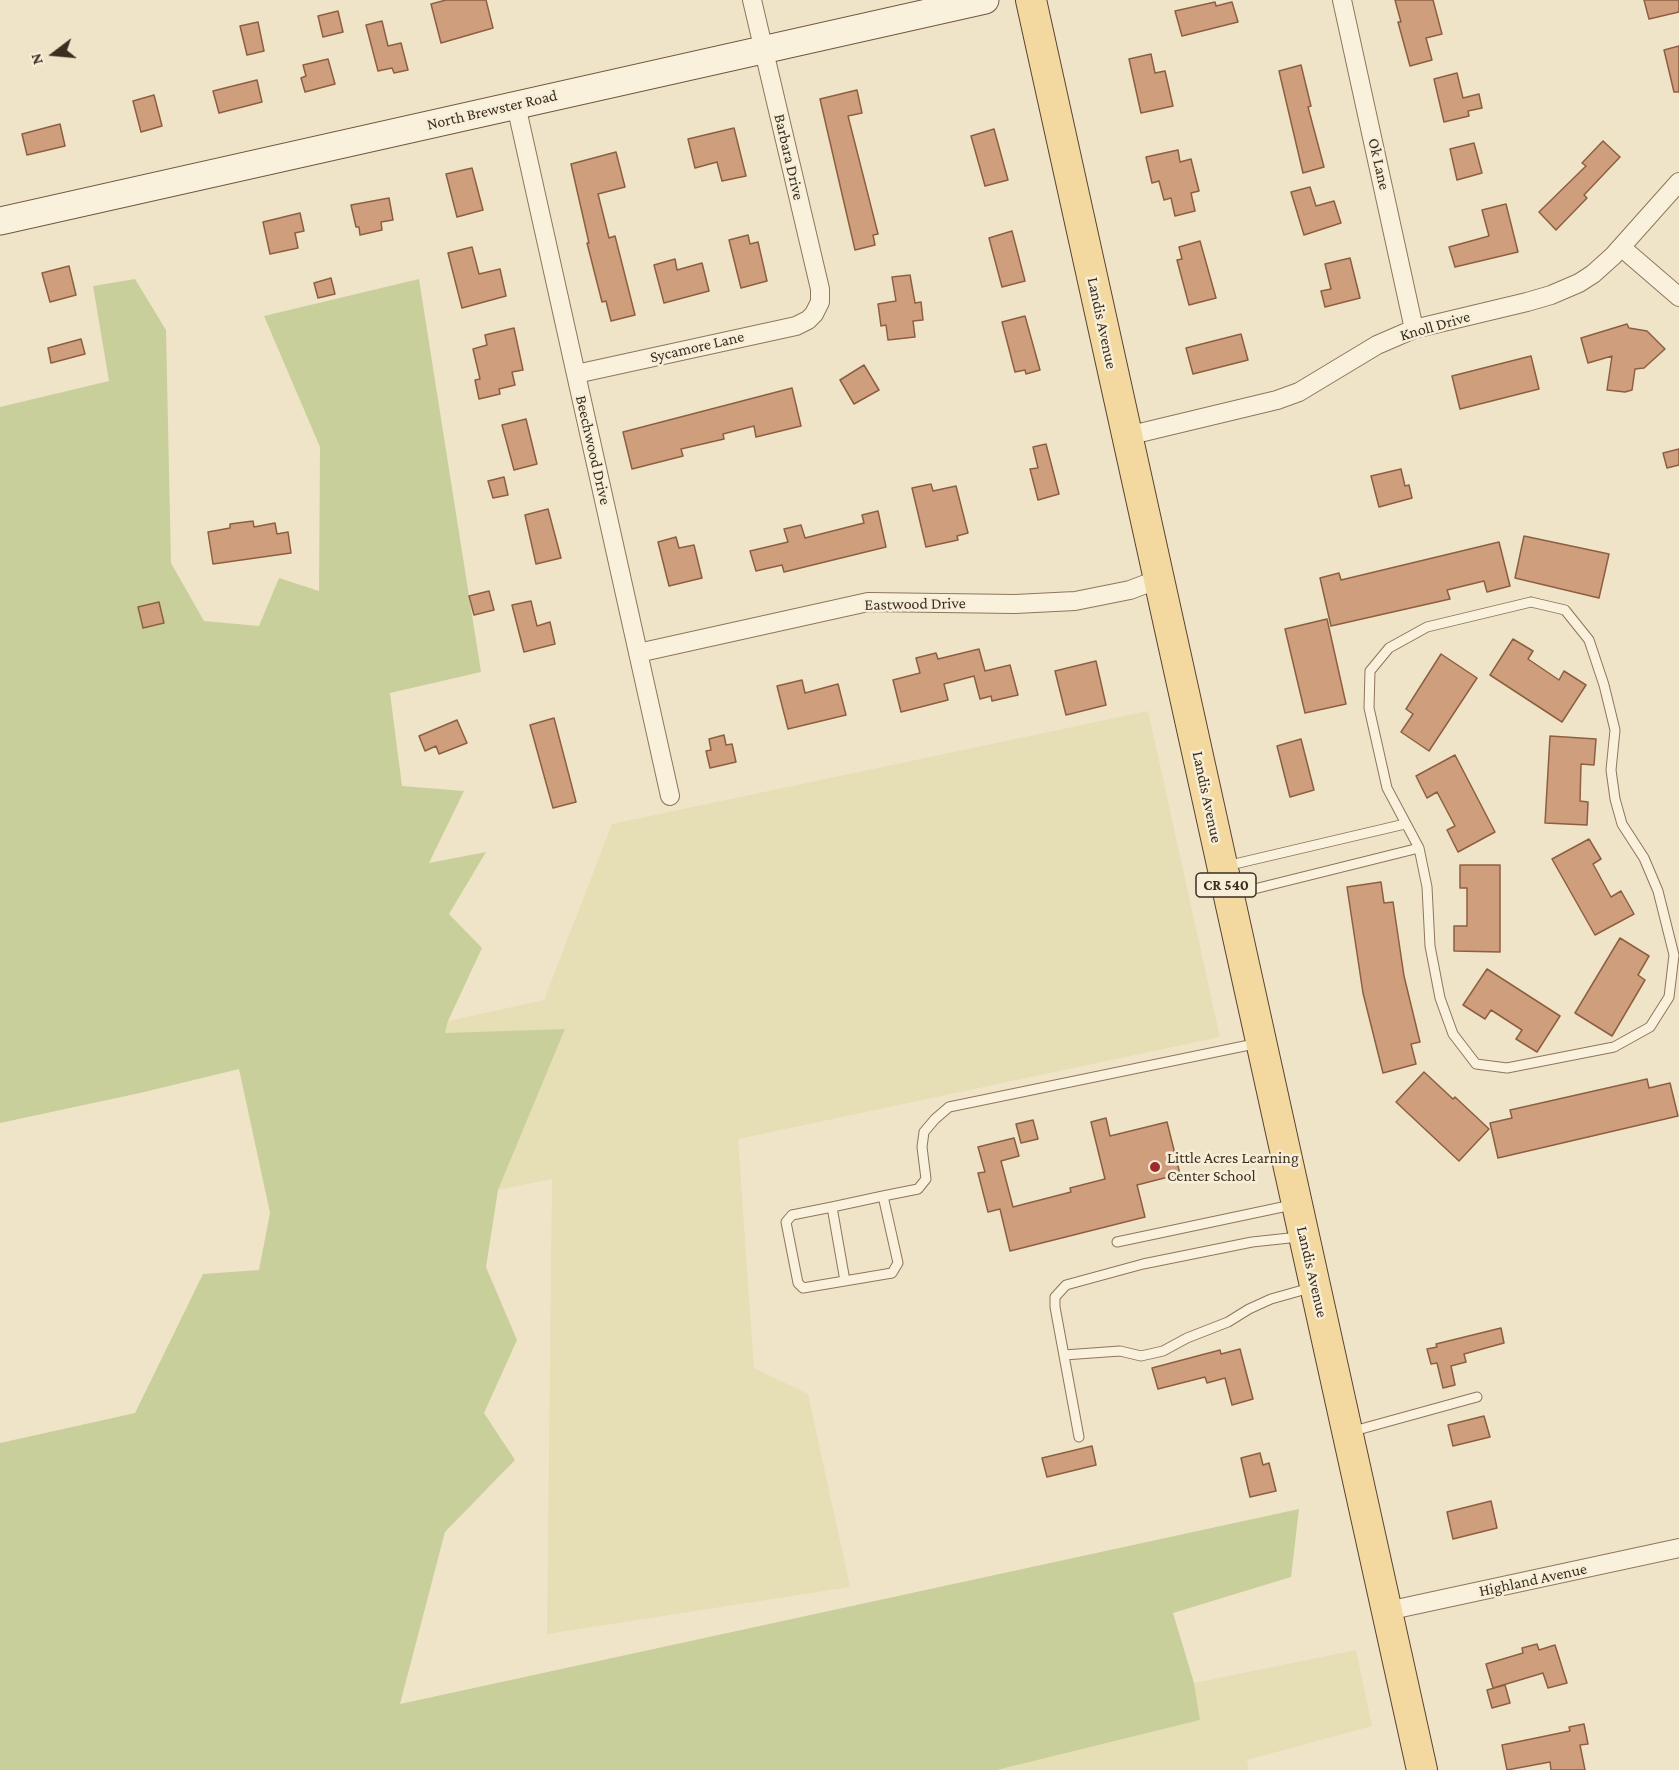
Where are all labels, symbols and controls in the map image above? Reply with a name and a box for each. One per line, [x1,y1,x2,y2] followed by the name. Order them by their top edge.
[24,24,84,84] north arrow
[27,52,46,67] text: N
[425,86,559,134] street label: North Brewster Road
[770,112,808,202] street label: Barbara Drive
[1364,136,1394,192] street label: Ok Lane
[1083,276,1121,370] street label: Landis Avenue
[1398,307,1472,345] street label: Knoll Drive
[648,327,746,367] street label: Sycamore Lane
[571,393,615,507] street label: Beechwood Drive
[864,594,966,614] street label: Eastwood Drive
[1188,750,1226,844] street label: Landis Avenue
[1196,873,1256,897] road number: CR 540
[1167,1148,1299,1186] place label: Little Acres Learning Center School
[1148,1160,1162,1174] marker: Little Acres Learning Center School
[1292,1225,1332,1319] street label: Landis Avenue
[1477,1559,1589,1601] street label: Highland Avenue

